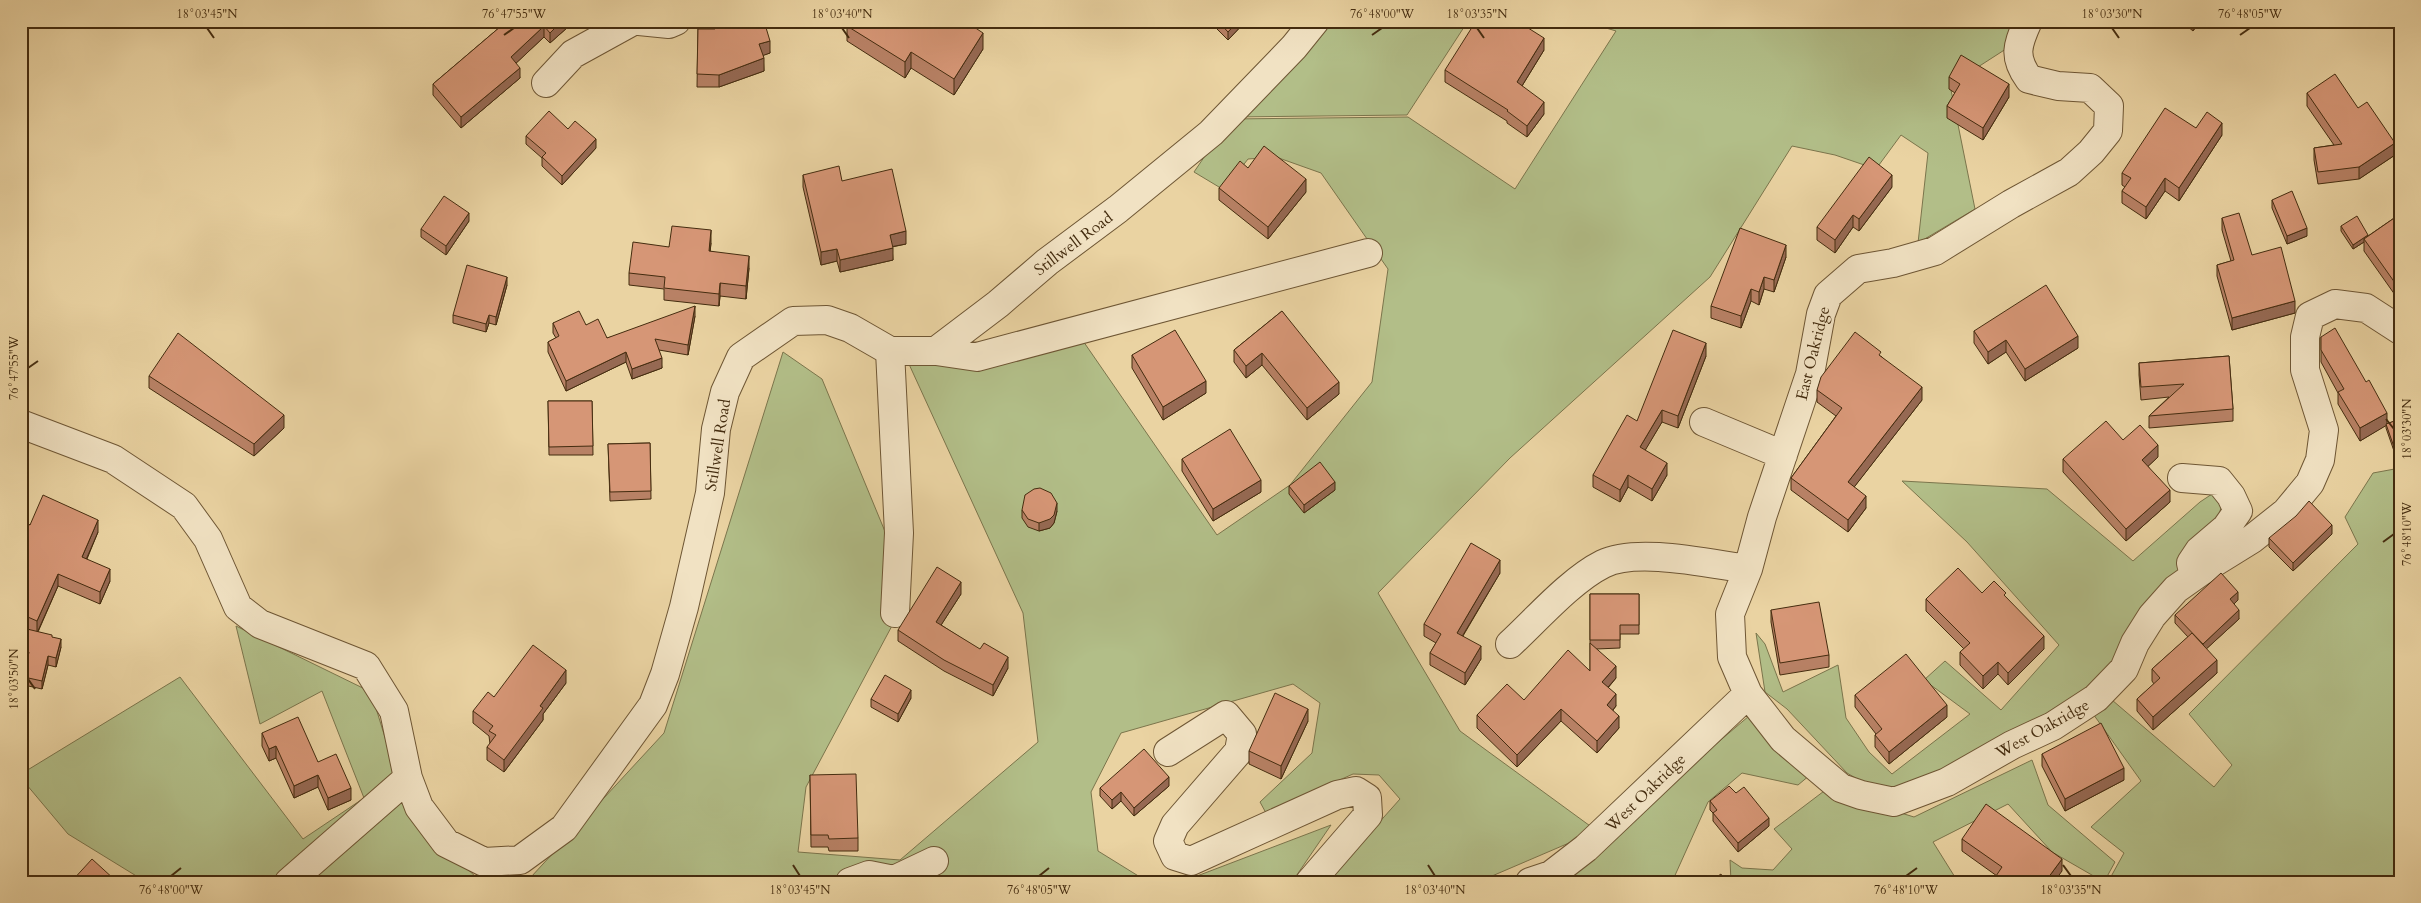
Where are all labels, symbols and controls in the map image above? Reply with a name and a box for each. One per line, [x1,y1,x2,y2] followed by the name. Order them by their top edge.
[177,6,238,22] text: 18°03'45"N
[482,6,547,22] text: 76°47'55"W
[812,6,873,22] text: 18°03'40"N
[1350,6,1415,22] text: 76°48'00"W
[1447,6,1508,22] text: 18°03'35"N
[2082,6,2143,22] text: 18°03'30"N
[2218,6,2283,22] text: 76°48'05"W
[1030,207,1118,281] street label: Stillwell Road
[1791,304,1835,402] street label: East Oakridge
[6,335,22,400] text: 76°47'55"W
[700,397,736,493] street label: Stillwell Road
[2399,398,2415,459] text: 18°03'30"N
[2399,501,2415,566] text: 76°48'10"W
[6,648,22,709] text: 18°03'50"N
[1991,694,2093,764] street label: West Oakridge
[1600,749,1691,837] street label: West Oakridge
[139,882,204,898] text: 76°48'00"W
[770,882,831,898] text: 18°03'45"N
[1007,882,1072,898] text: 76°48'05"W
[1405,882,1466,898] text: 18°03'40"N
[1874,882,1939,898] text: 76°48'10"W
[2041,882,2102,898] text: 18°03'35"N

